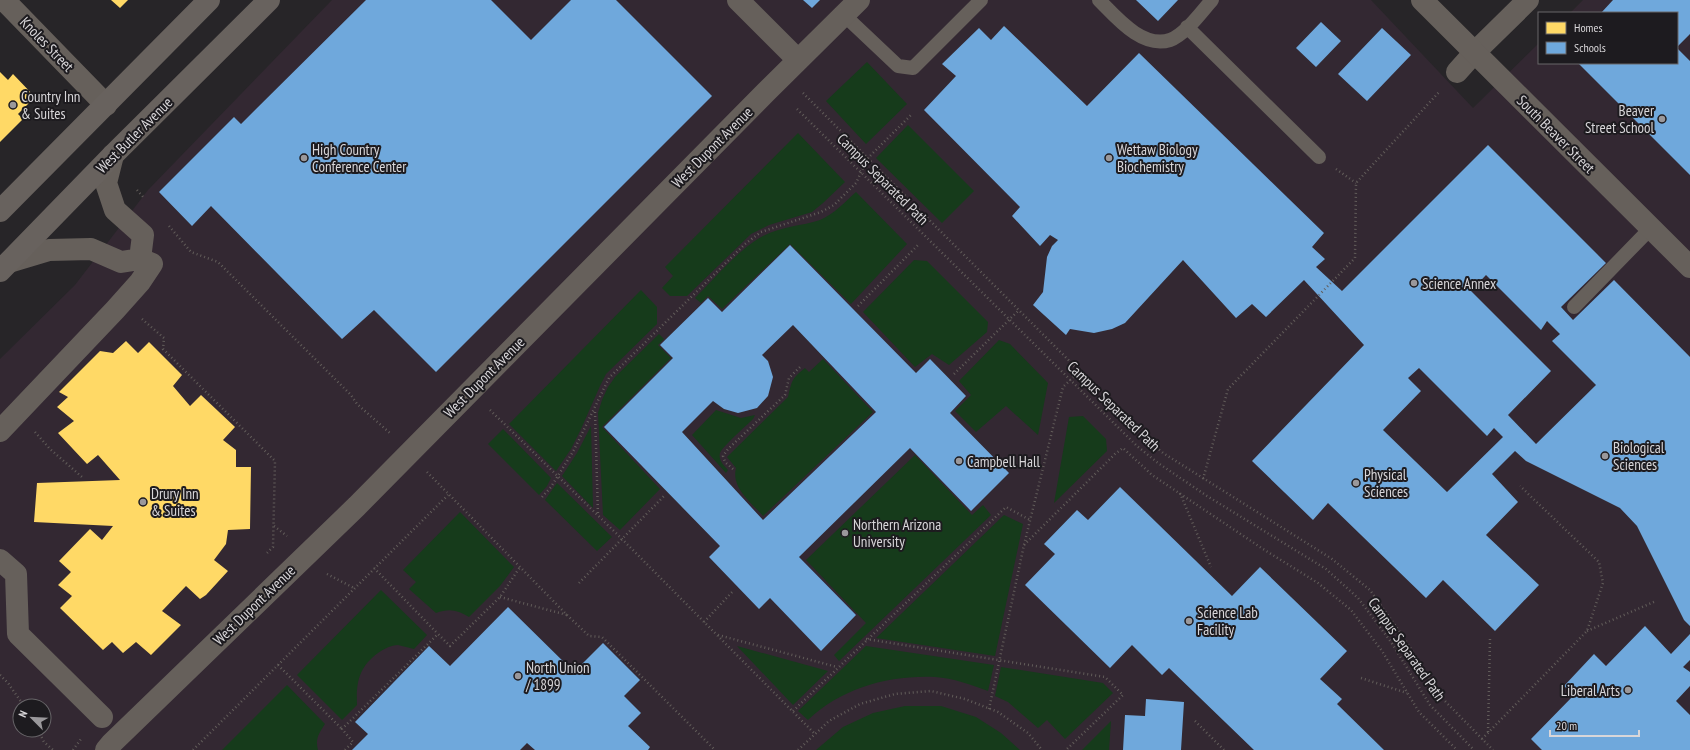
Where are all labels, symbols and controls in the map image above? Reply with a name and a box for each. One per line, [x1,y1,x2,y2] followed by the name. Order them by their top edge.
[1538,12,1678,64] legend
[16,13,78,75] street label: Knoles Street
[1574,20,1602,35] text: Homes
[1574,40,1606,55] text: Schools
[21,87,80,123] place label: Country Inn & Suites
[1513,91,1599,177] street label: South Beaver Street
[92,93,176,177] street label: West Butler Avenue
[8,100,18,110] marker: Country Inn & Suites
[1585,101,1655,137] place label: Beaver Street School
[667,102,757,192] street label: West Dupont Avenue
[1657,114,1667,124] marker: Beaver Street School
[833,129,933,229] street label: Campus Separated Path
[312,140,407,176] place label: High Country Conference Center
[1117,140,1198,176] place label: Wettaw Biology Biochemistry
[299,153,309,163] marker: High Country Conference Center
[1104,153,1114,163] marker: Wettaw Biology Biochemistry
[1422,274,1496,293] place label: Science Annex
[1409,278,1419,288] marker: Science Annex
[439,332,529,422] street label: West Dupont Avenue
[1064,357,1164,455] street label: Campus Separated Path
[1613,438,1665,474] place label: Biological Sciences
[1600,451,1610,461] marker: Biological Sciences
[967,452,1040,471] place label: Campbell Hall
[954,456,964,466] marker: Campbell Hall
[1364,465,1408,501] place label: Physical Sciences
[1351,478,1361,488] marker: Physical Sciences
[151,484,199,520] place label: Drury Inn & Suites
[138,497,148,507] marker: Drury Inn & Suites
[853,515,941,551] place label: Northern Arizona University
[840,528,850,538] marker: Northern Arizona University
[209,561,299,649] street label: West Dupont Avenue
[1364,594,1450,704] street label: Campus Separated Path
[1197,603,1258,639] place label: Science Lab Facility
[1184,616,1194,626] marker: Science Lab Facility
[525,658,590,694] place label: North Union / 1899
[513,671,523,681] marker: North Union / 1899
[1561,681,1620,700] place label: Liberal Arts
[1623,685,1633,695] marker: Liberal Arts
[12,698,52,738] north arrow
[15,708,30,719] text: N
[1550,712,1639,738] scale bar
[1556,718,1577,733] text: 20 m

